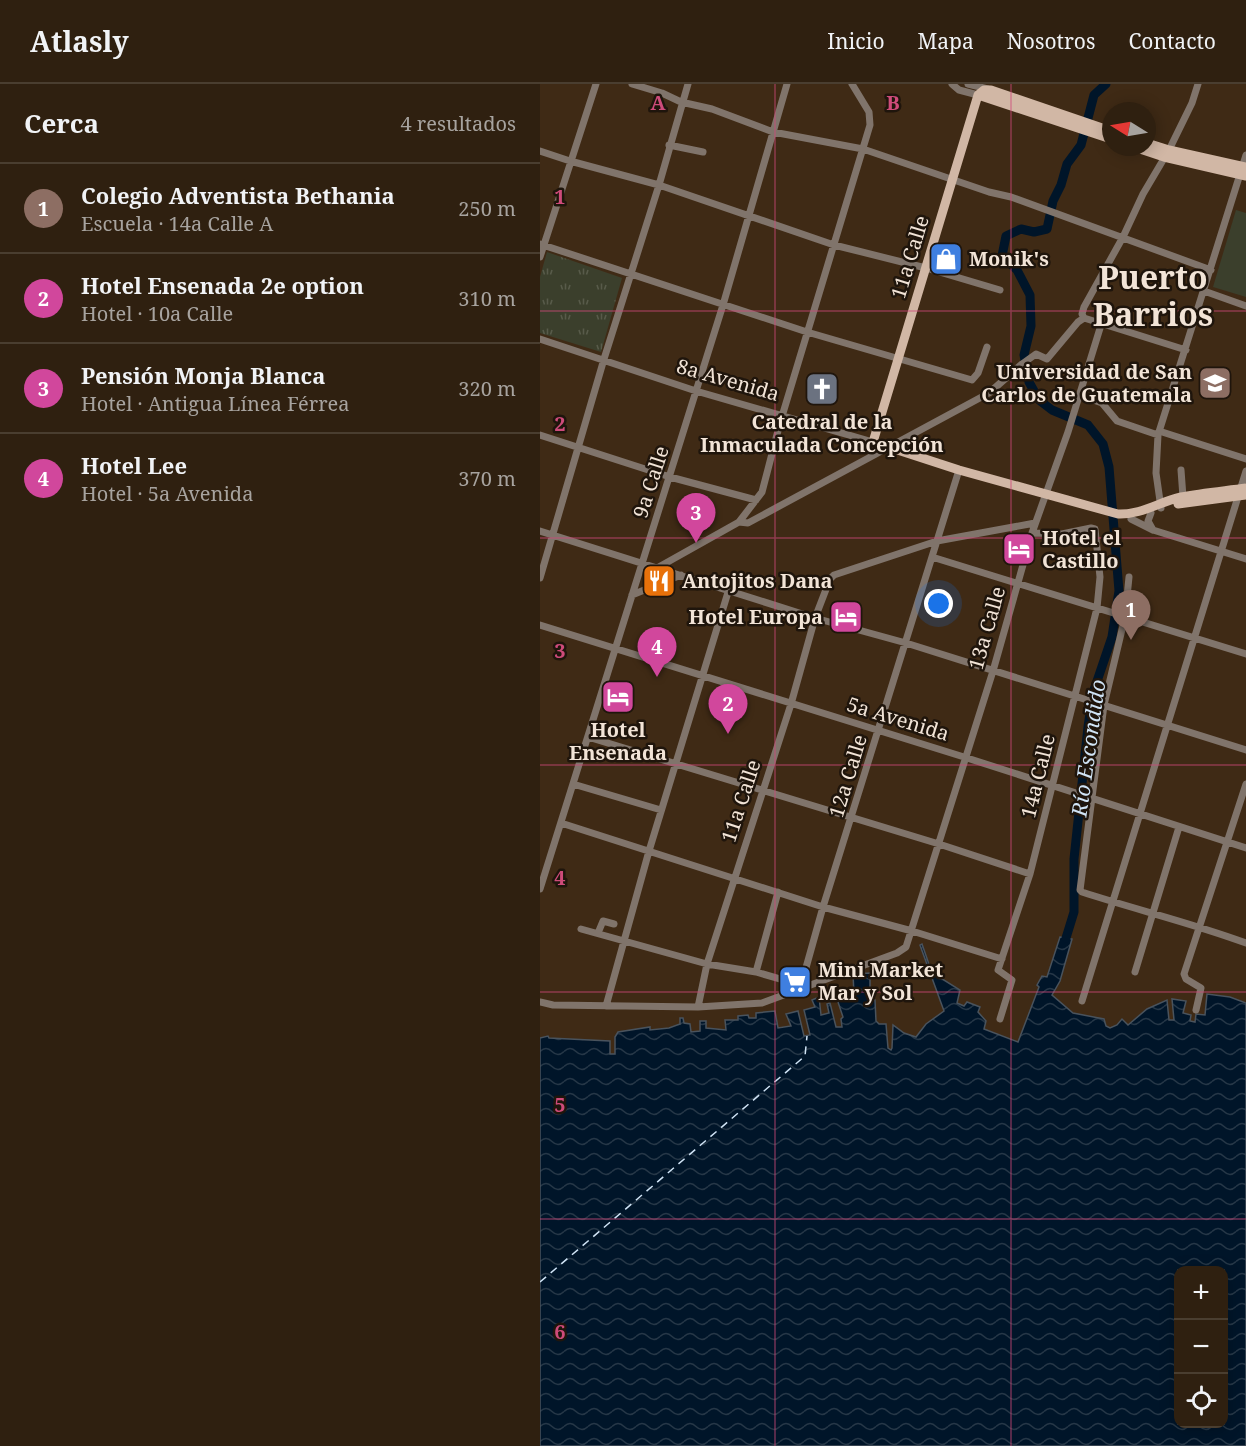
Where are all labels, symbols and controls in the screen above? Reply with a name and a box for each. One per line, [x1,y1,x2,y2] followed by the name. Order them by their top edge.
[30,22,129,60] text: Atlasly
[827,27,885,55] text: Inicio
[918,27,974,55] text: Mapa
[1007,27,1095,55] text: Nosotros
[1128,27,1216,55] text: Contacto
[650,89,666,116] text: A
[886,89,900,116] text: B
[1102,102,1156,156] north arrow
[24,105,99,141] text: Cerca
[400,110,516,137] text: 4 resultados
[81,180,395,210] text: Colegio Adventista Bethania
[554,183,566,210] text: 1
[38,195,49,222] text: 1
[458,195,516,222] text: 250 m
[81,210,273,237] text: Escuela · 14a Calle A
[884,212,935,302] street label: 11a Calle
[928,241,964,277] shop icon: Monik's
[969,245,1049,272] place label: Monik's
[1093,255,1213,335] district label: Puerto Barrios
[81,270,364,300] text: Hotel Ensenada 2e option
[38,285,49,312] text: 2
[458,285,516,312] text: 310 m
[81,300,233,327] text: Hotel · 10a Calle
[674,352,783,407] street label: 8a Avenida
[981,358,1192,408] place label: Universidad de San Carlos de Guatemala
[81,360,325,390] text: Pensión Monja Blanca
[1197,365,1233,401] school or university icon: Universidad de San Carlos de Guatemala
[804,371,840,407] church icon: Catedral de la Inmaculada Concepción
[38,375,49,402] text: 3
[458,375,516,402] text: 320 m
[81,390,350,417] text: Hotel · Antigua Línea Férrea
[700,408,944,458] place label: Catedral de la Inmaculada Concepción
[554,410,566,437] text: 2
[626,442,675,521] street label: 9a Calle
[81,450,187,480] text: Hotel Lee
[38,465,49,492] text: 4
[458,465,516,492] text: 370 m
[81,480,253,507] text: Hotel · 5a Avenida
[676,494,716,543] pin: 3
[1042,524,1121,574] place label: Hotel el Castillo
[1001,531,1037,567] hotel icon: Hotel el Castillo
[641,563,677,599] restaurant icon: Antojitos Dana
[682,567,833,594] place label: Antojitos Dana
[962,583,1011,673] street label: 13a Calle
[924,589,953,618] your location
[1112,590,1150,640] pin: 1
[828,599,864,635] hotel icon: Hotel Europa
[689,603,823,630] place label: Hotel Europa
[638,628,676,677] pin: 4
[554,637,566,664] text: 3
[1064,677,1111,819] water label: Río Escondido
[600,679,636,715] hotel icon: Hotel Ensenada
[708,684,747,734] pin: 2
[844,690,953,747] street label: 5a Avenida
[569,716,667,766] place label: Hotel Ensenada
[822,731,873,821] street label: 12a Calle
[1014,731,1061,821] street label: 14a Calle
[714,756,767,846] street label: 11a Calle
[554,864,566,891] text: 4
[818,956,943,1006] place label: Mini Market Mar y Sol
[777,964,813,1000] supermarket icon: Mini Market Mar y Sol
[554,1091,566,1118] text: 5
[1174,1266,1228,1428] map controls
[1174,1266,1228,1320] button: +
[554,1318,566,1345] text: 6
[1174,1320,1228,1374] button: −
[1174,1374,1228,1428] button: locate

